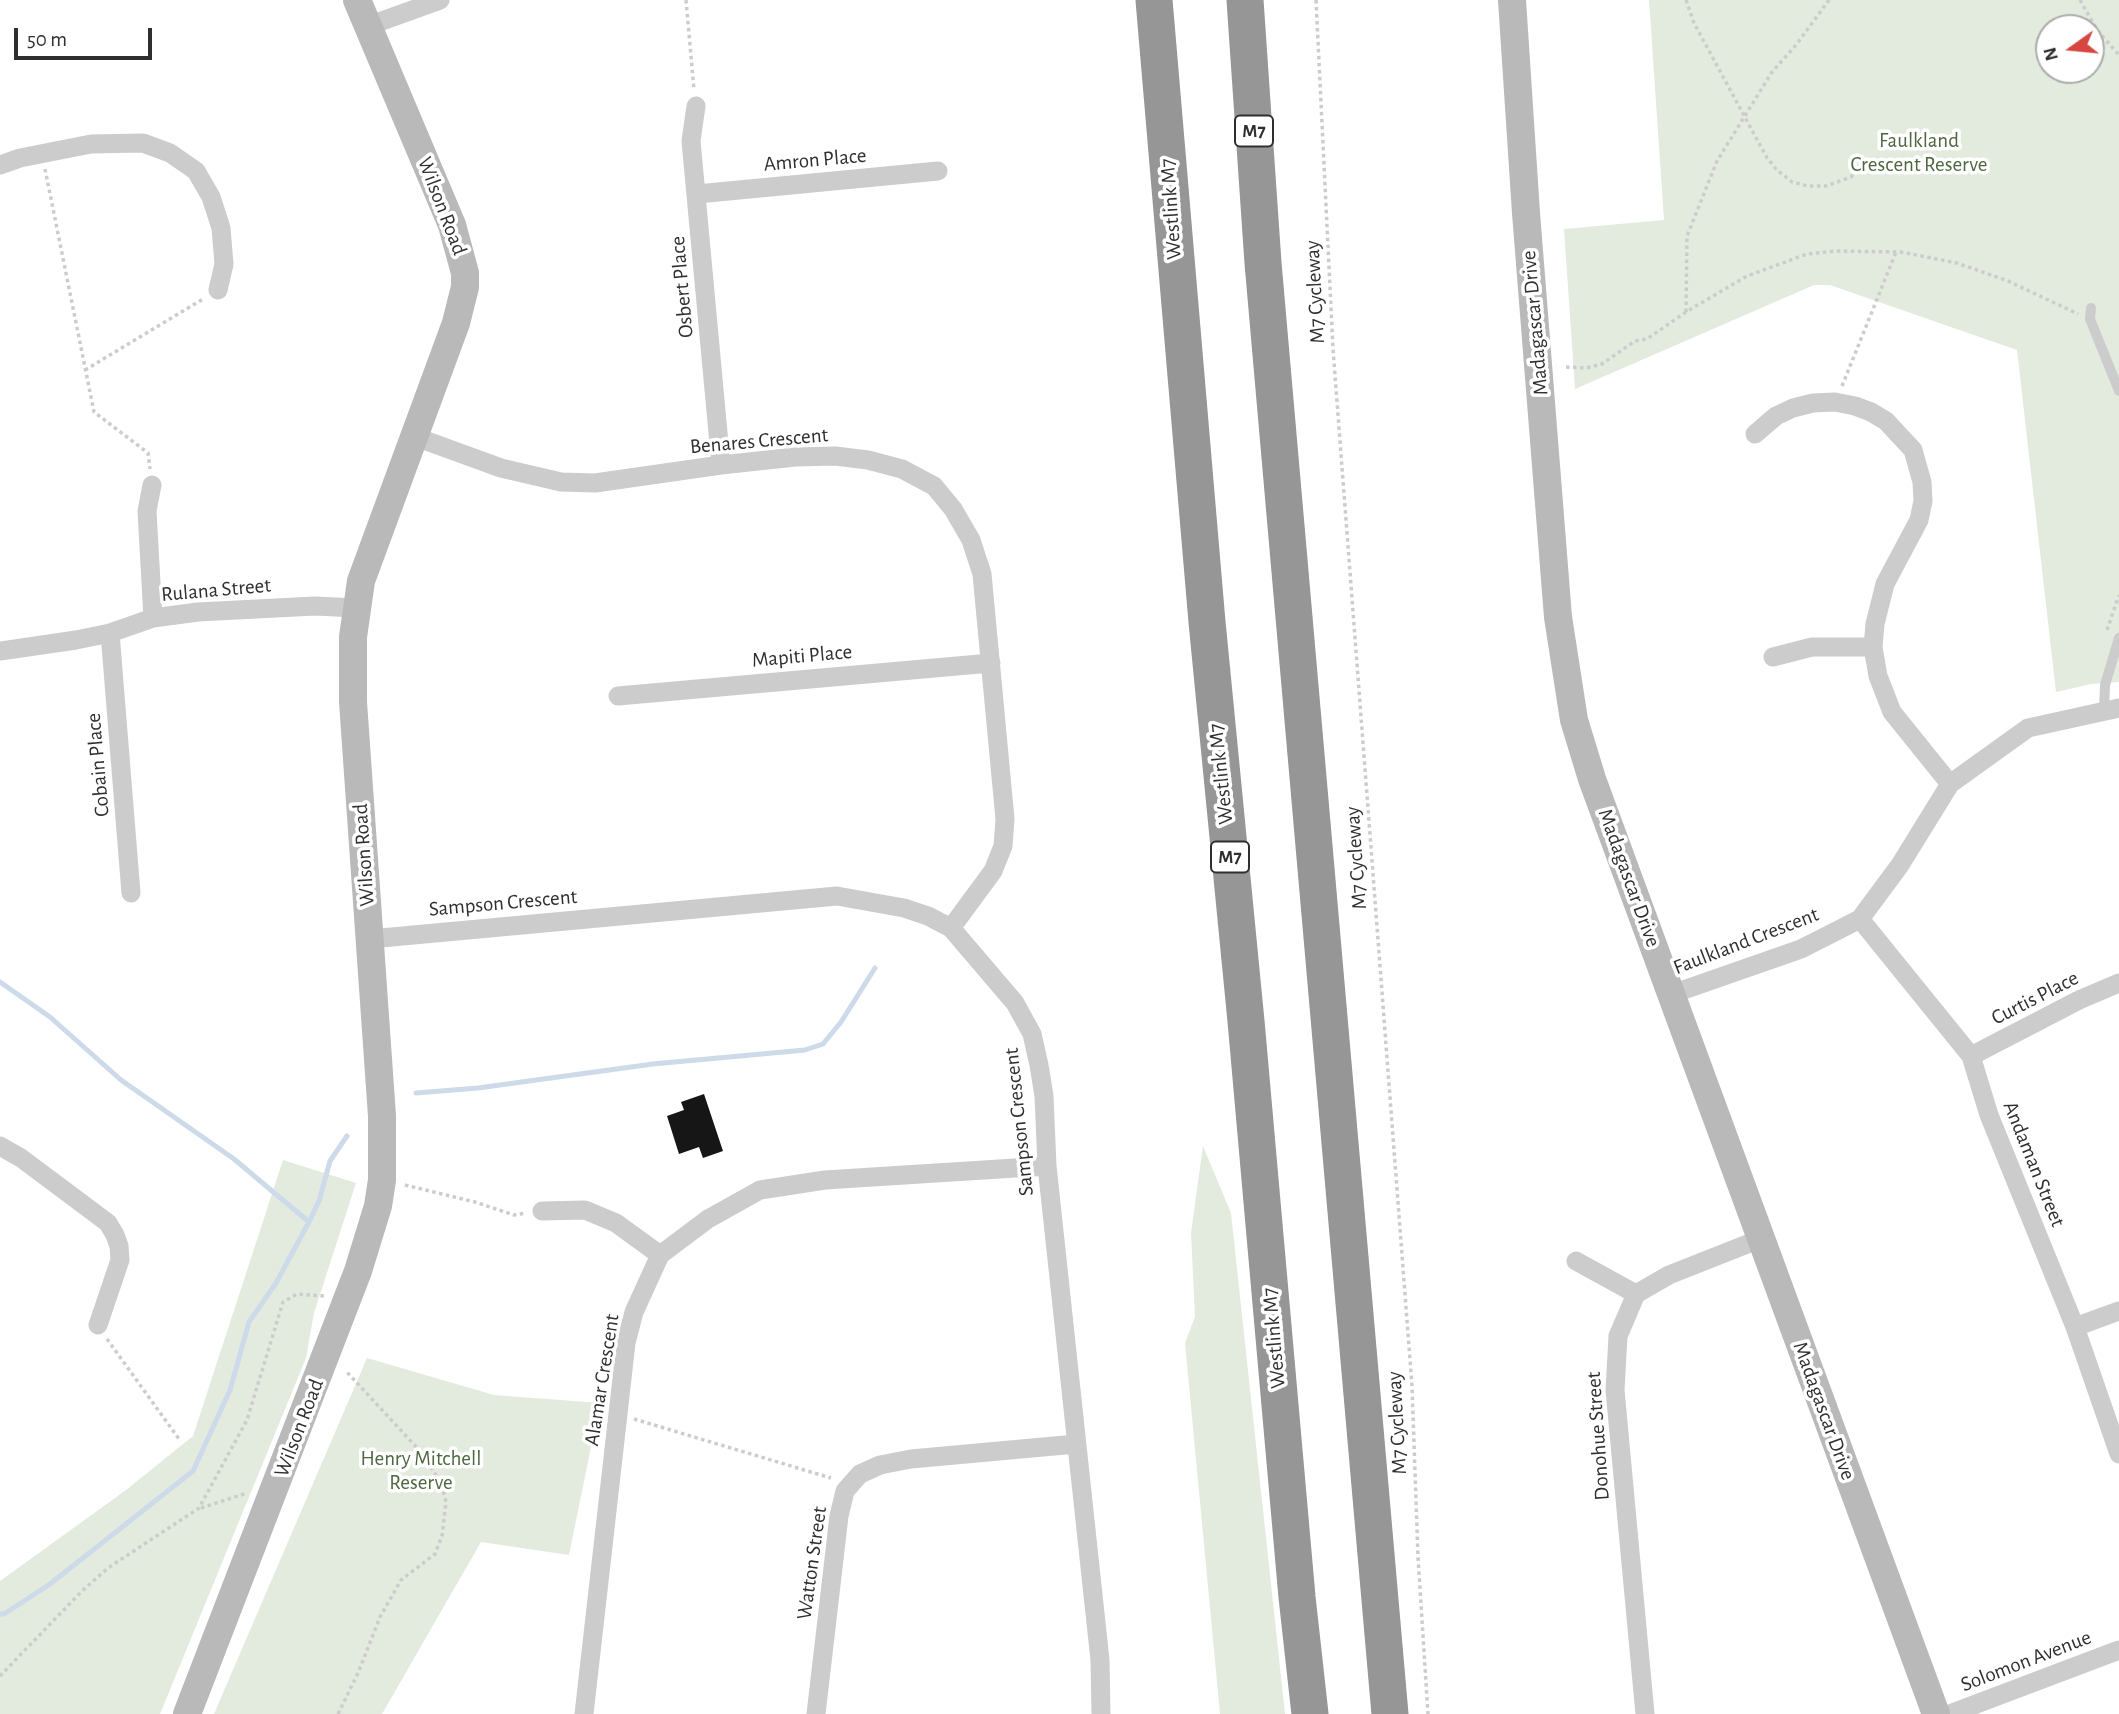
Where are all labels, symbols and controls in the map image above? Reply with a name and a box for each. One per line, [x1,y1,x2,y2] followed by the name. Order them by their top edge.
[18,14,156,58] scale bar
[2035,14,2105,84] north arrow
[27,29,67,50] text: 50 m
[2040,45,2062,63] text: N
[1235,116,1273,146] road number: M7
[1851,128,1987,178] park label: Faulkland Crescent Reserve
[762,143,868,177] street label: Amron Place
[412,153,472,259] street label: Wilson Road
[1155,158,1187,260] street label: Westlink M7
[665,235,699,339] street label: Osbert Place
[1300,240,1330,344] street label: M7 Cycleway
[1516,250,1554,396] street label: Madagascar Drive
[689,422,829,460] street label: Benares Crescent
[160,573,272,607] street label: Rulana Street
[751,639,853,673] street label: Mapiti Place
[81,712,115,818] street label: Cobain Place
[1203,722,1239,826] street label: Westlink M7
[348,803,380,907] street label: Wilson Road
[1592,805,1666,951] street label: Madagascar Drive
[1340,806,1372,910] street label: M7 Cycleway
[1211,842,1249,872] road number: M7
[428,884,578,922] street label: Sampson Crescent
[1670,902,1822,980] street label: Faulkland Crescent
[1987,965,2083,1031] street label: Curtis Place
[999,1047,1039,1197] street label: Sampson Crescent
[1997,1098,2071,1230] street label: Andaman Street
[1257,1286,1291,1390] street label: Westlink M7
[579,1312,625,1448] street label: Alamar Crescent
[1787,1338,1861,1484] street label: Madagascar Drive
[1382,1371,1412,1475] street label: M7 Cycleway
[1581,1371,1615,1501] street label: Donohue Street
[269,1375,329,1481] street label: Wilson Road
[361,1446,481,1496] park label: Henry Mitchell Reserve
[792,1505,832,1621] street label: Watton Street
[1957,1625,2095,1697] street label: Solomon Avenue

